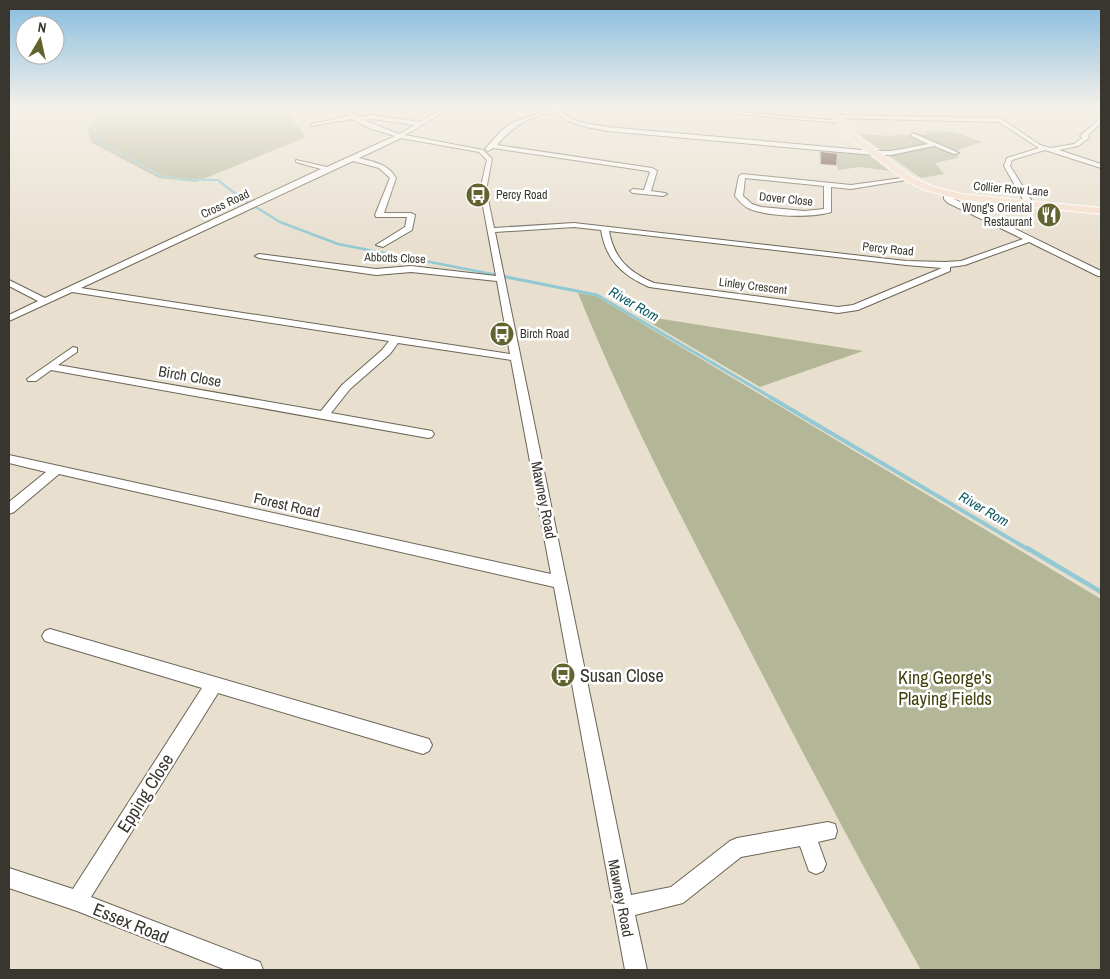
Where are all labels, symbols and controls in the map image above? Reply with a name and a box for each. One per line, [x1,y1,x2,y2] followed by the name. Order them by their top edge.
[15,15,65,65] north arrow
[37,18,48,37] text: N
[973,178,1049,200] street label: Collier Row Lane
[465,182,491,208] bus stop icon: Percy Road
[198,186,252,222] street label: Cross Road
[496,187,547,203] place label: Percy Road
[758,188,814,210] street label: Dover Close
[962,200,1032,230] place label: Wong's Oriental Restaurant
[1036,202,1062,228] restaurant icon: Wong's Oriental Restaurant
[862,238,914,260] street label: Percy Road
[363,249,426,267] street label: Abbotts Close
[718,274,788,298] street label: Linley Crescent
[606,282,662,326] water label: River Rom
[489,321,515,347] bus stop icon: Birch Road
[520,326,569,342] place label: Birch Road
[157,360,223,392] street label: Birch Close
[526,459,562,541] street label: Mawney Road
[252,487,322,523] street label: Forest Road
[956,487,1012,531] water label: River Rom
[550,662,576,688] bus stop icon: Susan Close
[580,663,664,688] place label: Susan Close
[898,665,992,711] park label: King George's Playing Fields
[111,749,179,837] street label: Epping Close
[603,857,639,939] street label: Mawney Road
[89,897,173,949] street label: Essex Road

